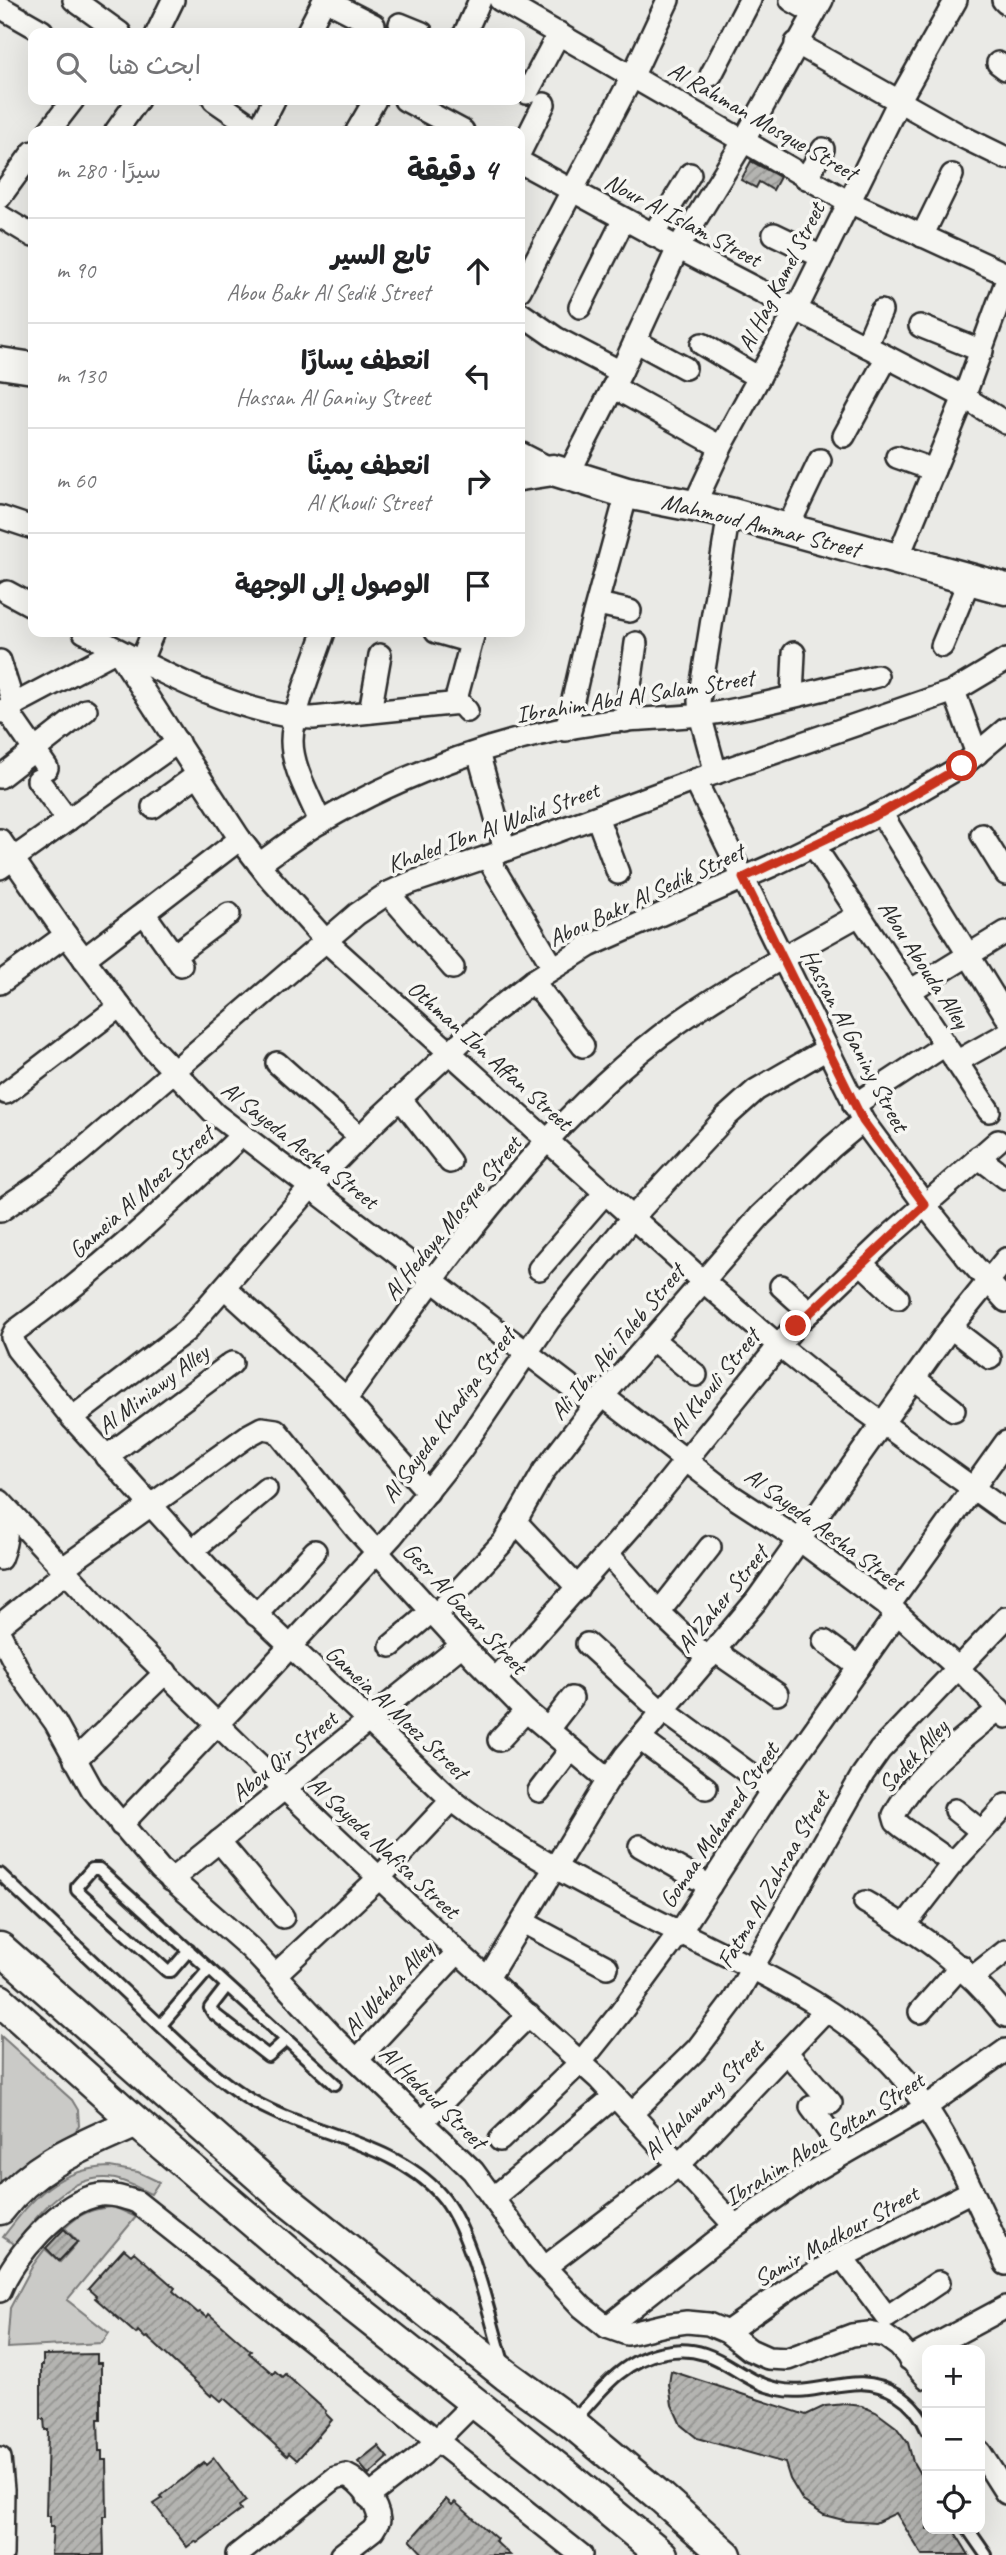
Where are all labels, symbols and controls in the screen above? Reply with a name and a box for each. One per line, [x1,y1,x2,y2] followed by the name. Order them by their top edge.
[28,28,525,105] search box
[52,48,90,86] icon: search
[108,49,201,82] text: ابحث هنا
[663,55,866,189] street label: Al Rahman Mosque Street
[407,151,497,189] text: 4 دقيقة
[56,156,161,185] text: سيرًا · 280 m
[600,166,768,275] street label: Nour Al Islam Street
[731,196,832,357] street label: Al Hag Kamel Street
[331,239,430,272] text: تابع السير
[459,252,497,290] icon: ahead
[56,256,95,285] text: 90 m
[226,278,430,307] text: Abou Bakr Al Sedik Street
[301,344,430,377] text: انعطف يسارًا
[459,357,497,395] icon: left
[56,361,106,390] text: 130 m
[236,383,430,412] text: Hassan Al Ganiny Street
[308,449,430,482] text: انعطف يمينًا
[459,462,497,500] icon: right
[56,466,95,495] text: 60 m
[659,486,866,565] street label: Mahmoud Ammar Street
[307,488,430,517] text: Al Khouli Street
[459,567,497,605] icon: arrive
[235,568,430,601] text: الوصول إلى الوجهة
[514,662,759,730] street label: Ibrahim Abd Al Salam Street
[946,750,977,781] route start
[383,774,605,879] street label: Khaled Ibn Al Walid Street
[543,835,751,953] street label: Abou Bakr Al Sedik Street
[872,894,977,1035] street label: Abou Abouda Alley
[794,944,917,1138] street label: Hassan Al Ganiny Street
[401,973,580,1138] street label: Othman Ibn Affan Street
[215,1074,386,1217] street label: Al Sayeda Aesha Street
[62,1117,222,1265] street label: Gameia Al Moez Street
[376,1128,529,1306] street label: Al Hedaya Mosque Street
[543,1256,693,1426] street label: Ali Ibn Abi Taleb Street
[780,1310,811,1341] route end
[374,1319,523,1508] street label: Al Sayeda Khadiga Street
[662,1320,768,1441] street label: Al Khouli Street
[91,1336,216,1441] street label: Al Miniawy Alley
[739,1461,913,1598] street label: Al Sayeda Aesha Street
[396,1536,535,1682] street label: Gesr Al Gazar Street
[670,1537,776,1659] street label: Al Zaher Street
[319,1638,477,1788] street label: Gameia Al Moez Street
[225,1703,345,1808] street label: Abou Qir Street
[871,1712,956,1799] street label: Sadek Alley
[652,1735,787,1914] street label: Gomaa Mohamed Street
[302,1769,467,1926] street label: Al Sayeda Nafisa Street
[710,1783,837,1973] street label: Fatma Al Zahraa Street
[336,1933,441,2042] street label: Al Wehda Alley
[636,2031,771,2166] street label: Al Halawany Street
[373,2038,495,2158] street label: Al Hedoud Street
[718,2064,931,2213] street label: Ibrahim Abou Soltan Street
[749,2177,925,2294] street label: Samir Madkour Street
[922,2345,985,2534] map controls
[922,2345,985,2408] button: +
[922,2408,985,2471] button: −
[922,2471,985,2534] button: locate

